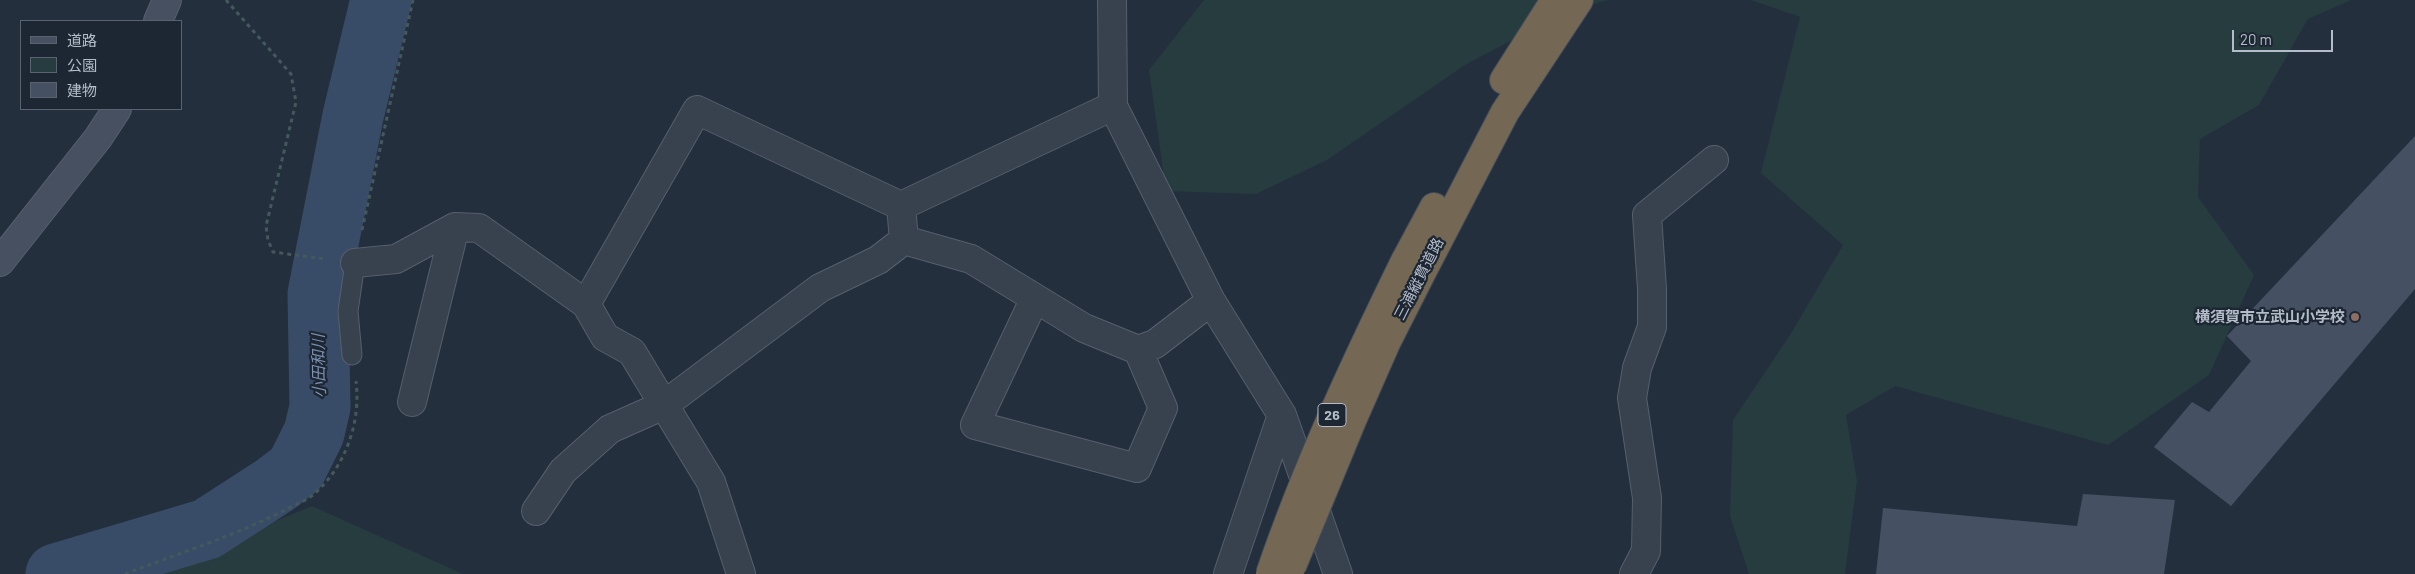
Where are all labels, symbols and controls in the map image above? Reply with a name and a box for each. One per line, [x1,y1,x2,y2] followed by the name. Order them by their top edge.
[20,20,182,110] legend
[2235,20,2336,52] scale bar
[2240,30,2272,48] text: 20 m
[67,31,97,49] text: 道路
[67,56,97,74] text: 公園
[67,81,97,99] text: 建物
[1391,235,1447,323] street label: 三浦縦貫道路
[2195,308,2345,326] place label: 横須賀市立武山小学校
[2349,311,2361,323] marker: 横須賀市立武山小学校
[309,334,329,398] water label: 小田和川
[1318,404,1346,426] road number: 26

